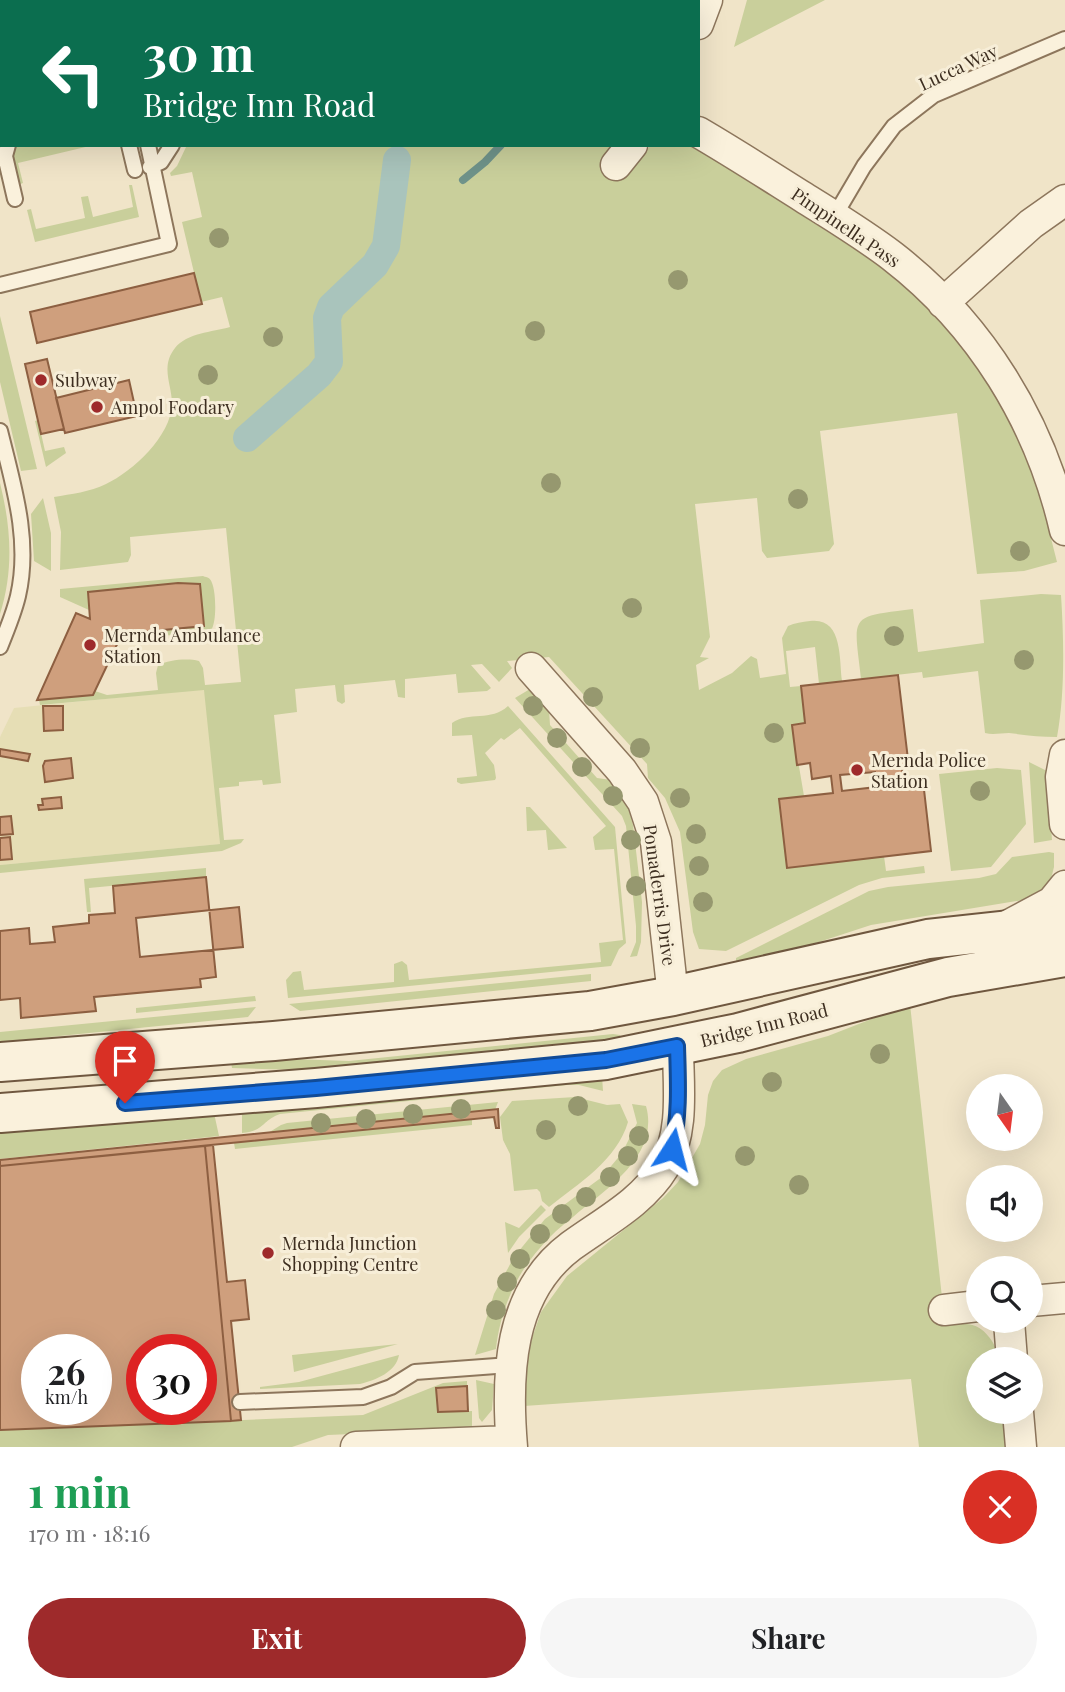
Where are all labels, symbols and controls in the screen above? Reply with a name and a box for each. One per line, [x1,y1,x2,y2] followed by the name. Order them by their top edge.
[143,19,254,84] text: 30 m
[28,28,119,119] icon: left
[915,38,1001,96] street label: Lucca Way
[143,82,376,125] text: Bridge Inn Road
[787,182,905,272] street label: Pimpinella Pass
[55,368,117,392] place label: Subway
[33,372,49,388] marker: Subway
[110,395,234,419] place label: Ampol Foodary
[89,399,105,415] marker: Ampol Foodary
[104,623,261,668] place label: Mernda Ambulance Station
[82,637,98,653] marker: Mernda Ambulance Station
[871,748,986,793] place label: Mernda Police Station
[849,762,865,778] marker: Mernda Police Station
[638,823,682,967] street label: Pomaderris Drive
[698,997,831,1052] street label: Bridge Inn Road
[95,1031,155,1103] pin
[106,1042,144,1080] icon: arrive
[966,1074,1043,1152] north arrow
[966,1074,1043,1424] map controls
[635,1112,709,1186] position arrow
[966,1165,1043,1242] button: sound
[282,1231,418,1276] place label: Mernda Junction Shopping Centre
[260,1245,276,1261] marker: Mernda Junction Shopping Centre
[966,1256,1043,1333] button: search
[126,1334,217,1425] speed limit sign: 30
[48,1347,85,1394] text: 26
[966,1347,1043,1424] button: layers
[45,1385,88,1409] text: km/h
[28,1463,131,1519] text: 1 min
[963,1470,1037,1544] button: close
[28,1517,150,1548] text: 170 m · 18:16
[28,1598,526,1678] button: Exit
[540,1598,1037,1678] button: Share

